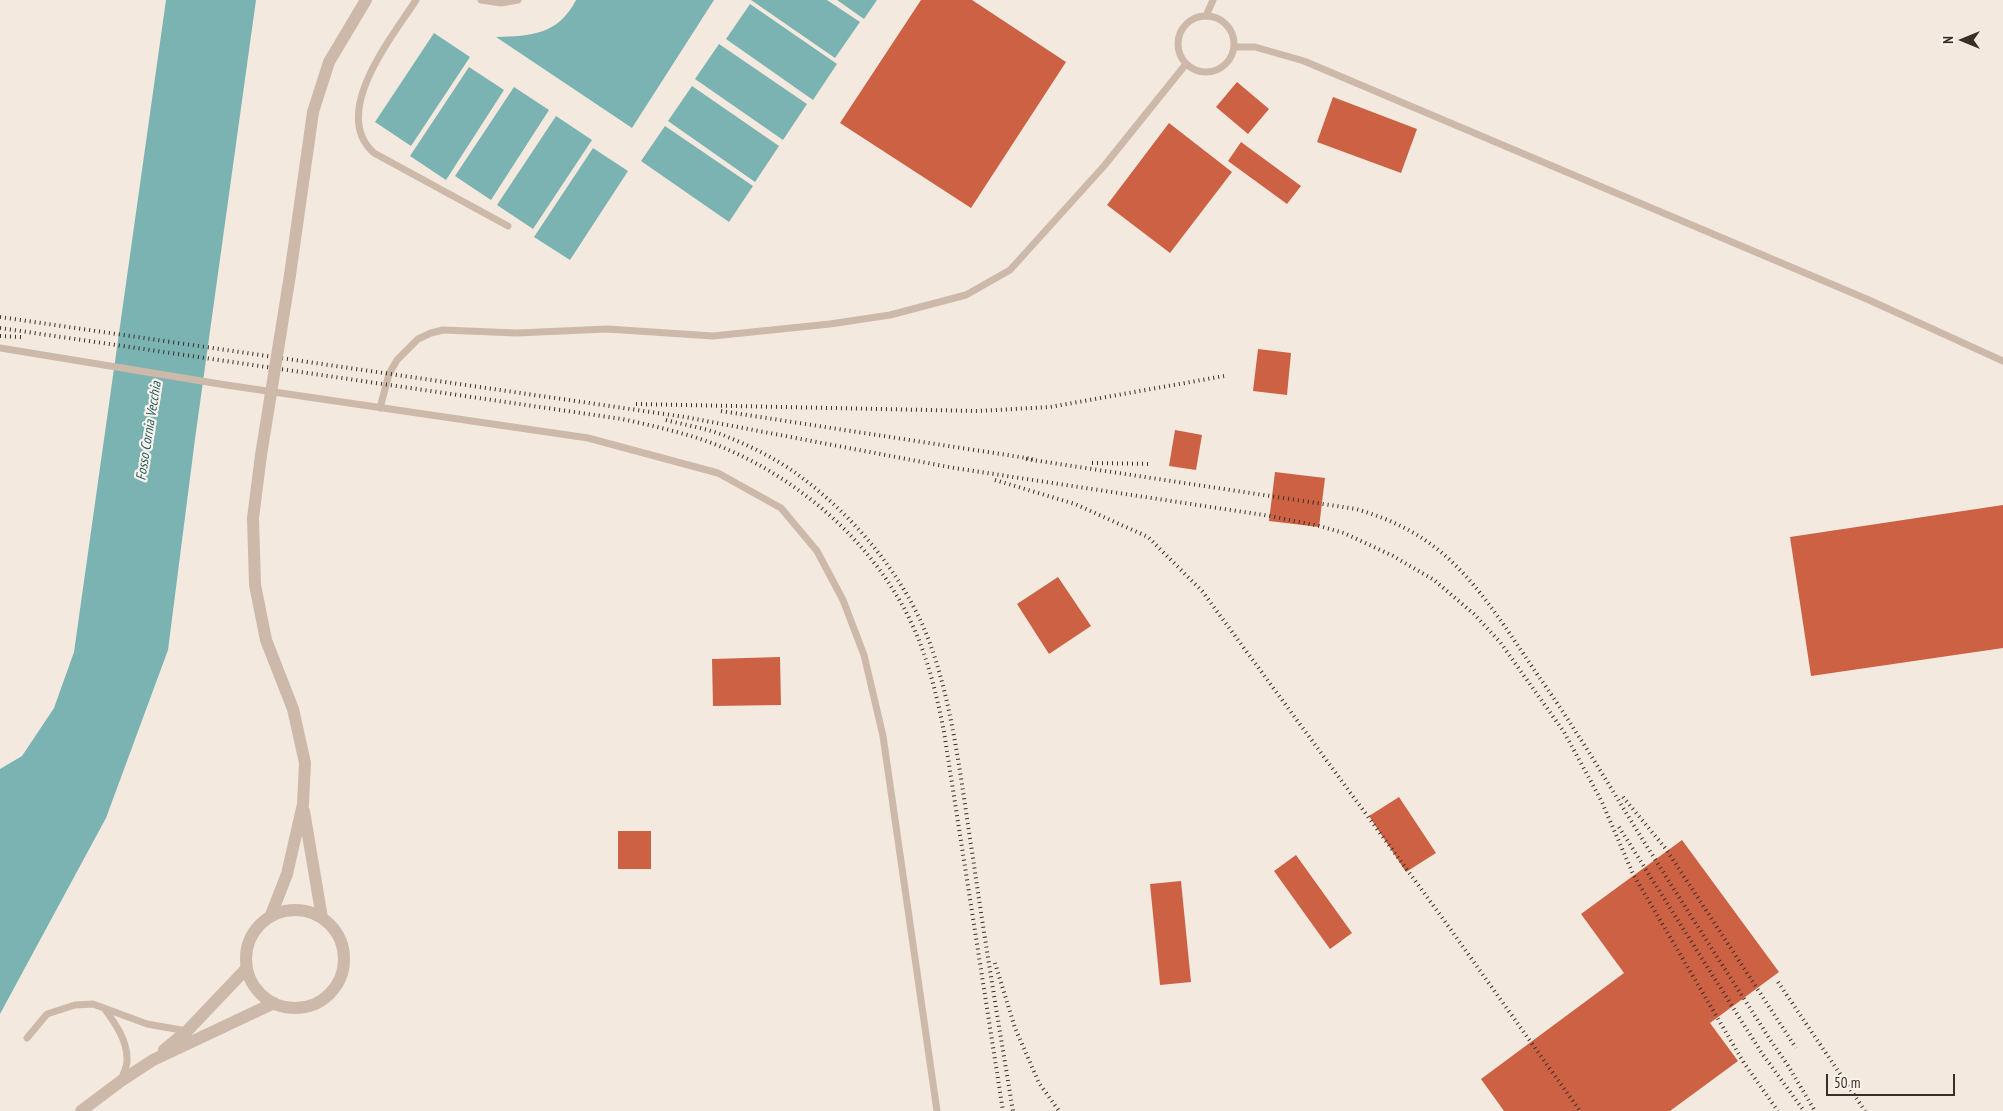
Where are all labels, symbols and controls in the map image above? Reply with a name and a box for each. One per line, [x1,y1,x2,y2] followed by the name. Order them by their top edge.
[1938,15,1988,65] north arrow
[1939,36,1957,44] text: N
[133,380,165,482] water label: Fosso Cornia Vecchia
[1828,1064,1957,1096] scale bar
[1834,1073,1860,1092] text: 50 m

